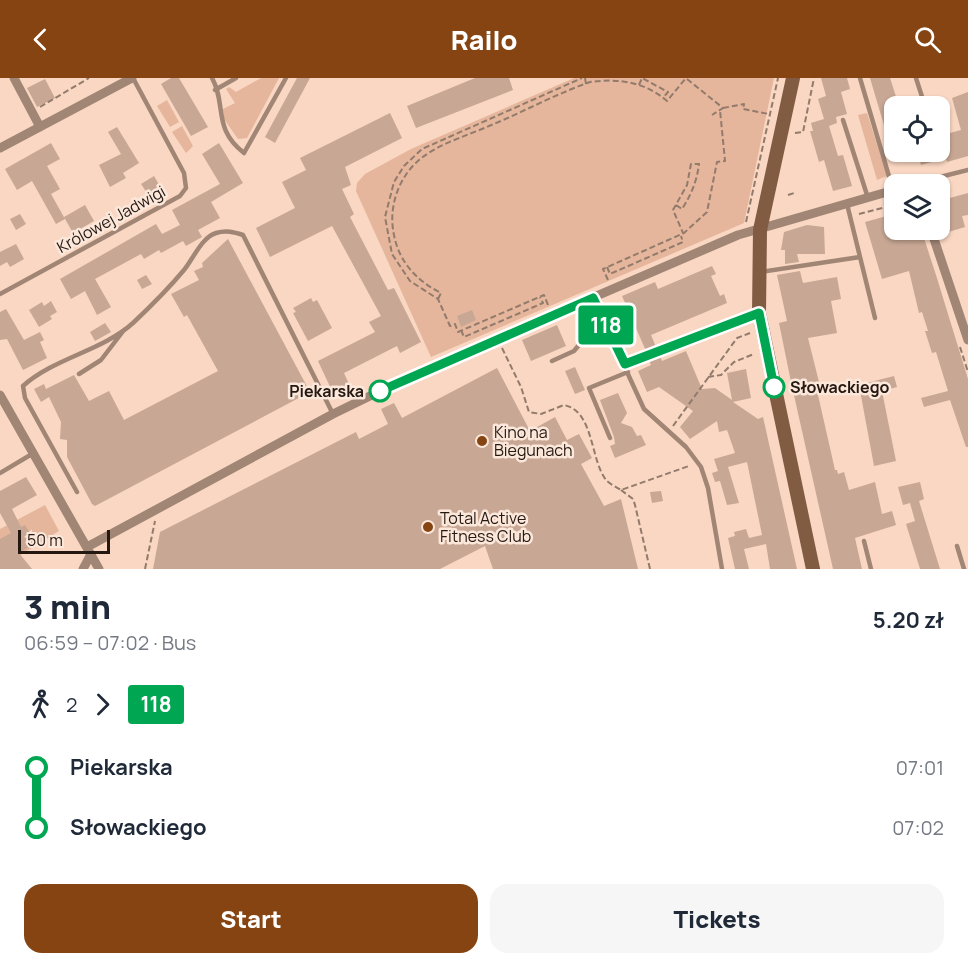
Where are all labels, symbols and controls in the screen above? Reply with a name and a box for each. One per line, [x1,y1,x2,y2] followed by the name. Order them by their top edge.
[451,21,517,58] text: Railo
[24,23,57,56] icon: back
[911,23,944,56] icon: search
[884,96,950,240] map controls
[884,96,950,162] button: locate
[884,174,950,240] button: layers
[53,180,169,258] street label: Królowej Jadwigi
[572,306,640,344] line badge: 118
[590,311,622,339] text: 118
[763,376,785,398] marker: Słowackiego
[790,376,890,398] place label: Słowackiego
[289,380,364,402] place label: Piekarska
[369,380,391,402] marker: Piekarska
[494,421,573,461] place label: Kino na Biegunach
[475,434,489,448] marker: Kino na Biegunach
[440,507,531,547] place label: Total Active Fitness Club
[421,520,435,534] marker: Total Active Fitness Club
[18,527,110,555] scale bar
[27,529,63,551] text: 50 m
[24,584,111,629] text: 3 min
[873,605,944,635] text: 5.20 zł
[24,629,196,656] text: 06:59 – 07:02 · Bus
[24,688,57,721] icon: walk
[86,688,119,721] icon: forward
[140,690,172,718] text: 118
[66,691,77,718] text: 2
[70,752,173,782] text: Piekarska
[896,754,944,781] text: 07:01
[70,812,207,842] text: Słowackiego
[892,814,944,841] text: 07:02
[24,884,478,953] button: Start
[490,884,944,953] button: Tickets

